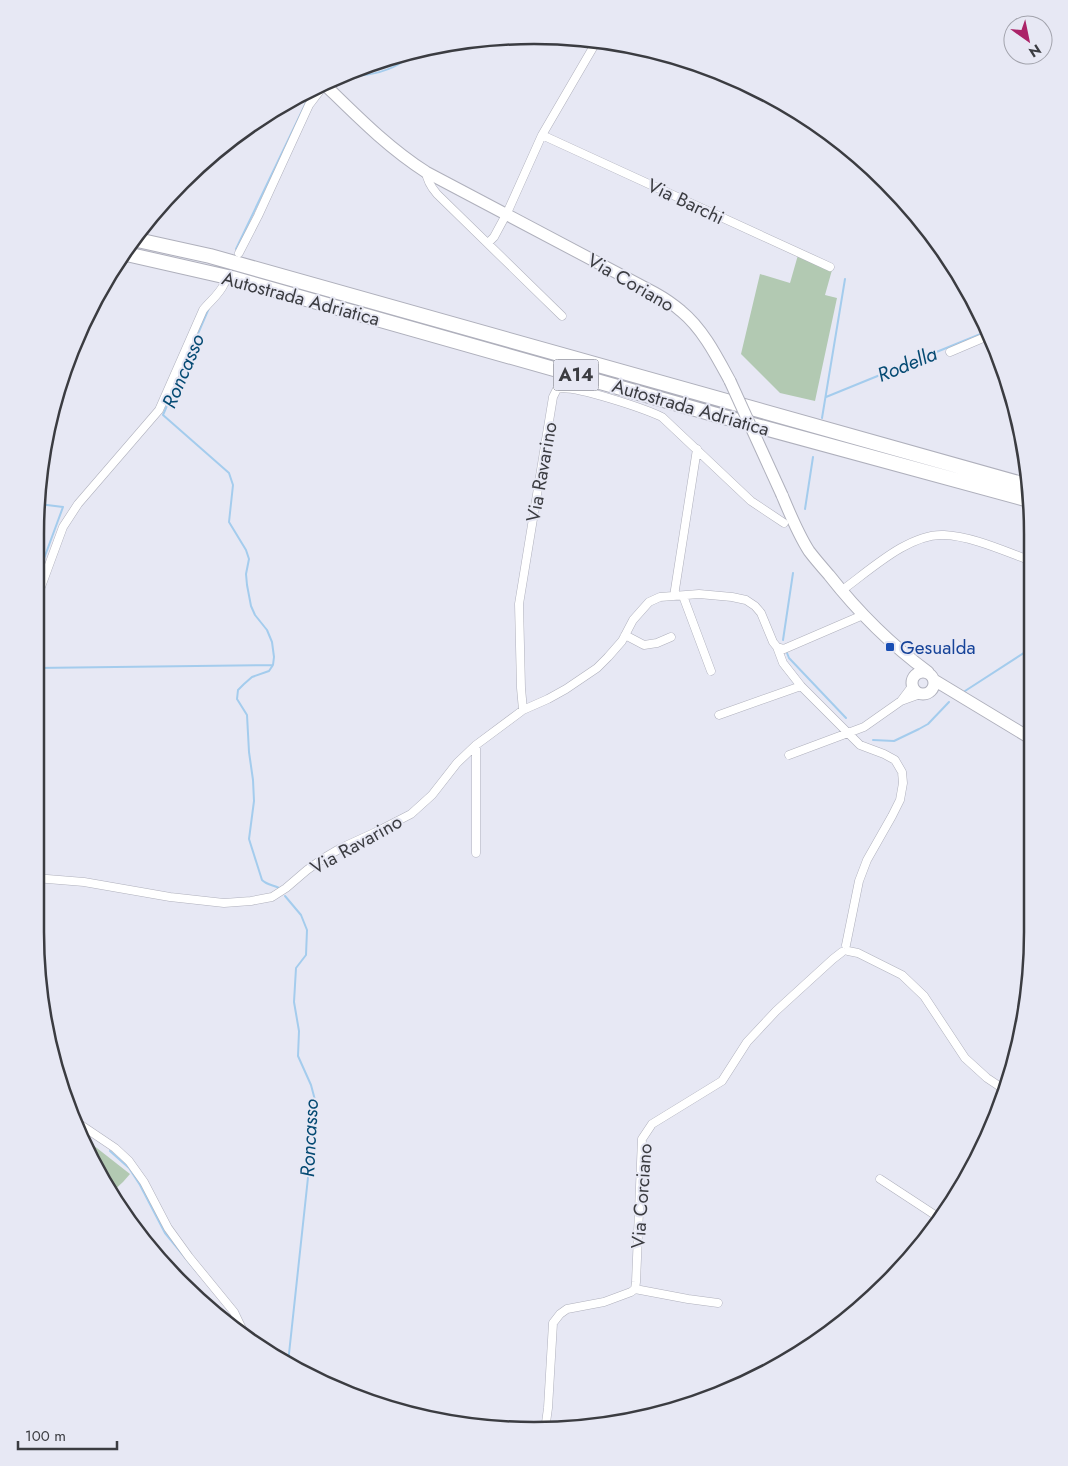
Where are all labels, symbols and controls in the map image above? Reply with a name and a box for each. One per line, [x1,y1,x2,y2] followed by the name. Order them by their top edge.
[1003,15,1053,65] north arrow
[1025,39,1045,62] text: N
[643,172,729,231] street label: Via Barchi
[582,247,679,318] street label: Via Coriano
[219,264,383,333] street label: Autostrada Adriatica
[155,329,212,413] water label: Roncasso
[873,339,942,390] water label: Rodella
[554,360,598,390] road number: A14
[609,372,773,443] street label: Autostrada Adriatica
[519,420,564,524] street label: Via Ravarino
[900,634,976,661] place label: Gesualda
[884,641,896,653] marker: Gesualda
[305,808,407,881] street label: Via Ravarino
[293,1098,326,1178] water label: Roncasso
[624,1142,659,1250] street label: Via Corciano
[18,1418,116,1450] scale bar
[25,1425,66,1447] text: 100 m

